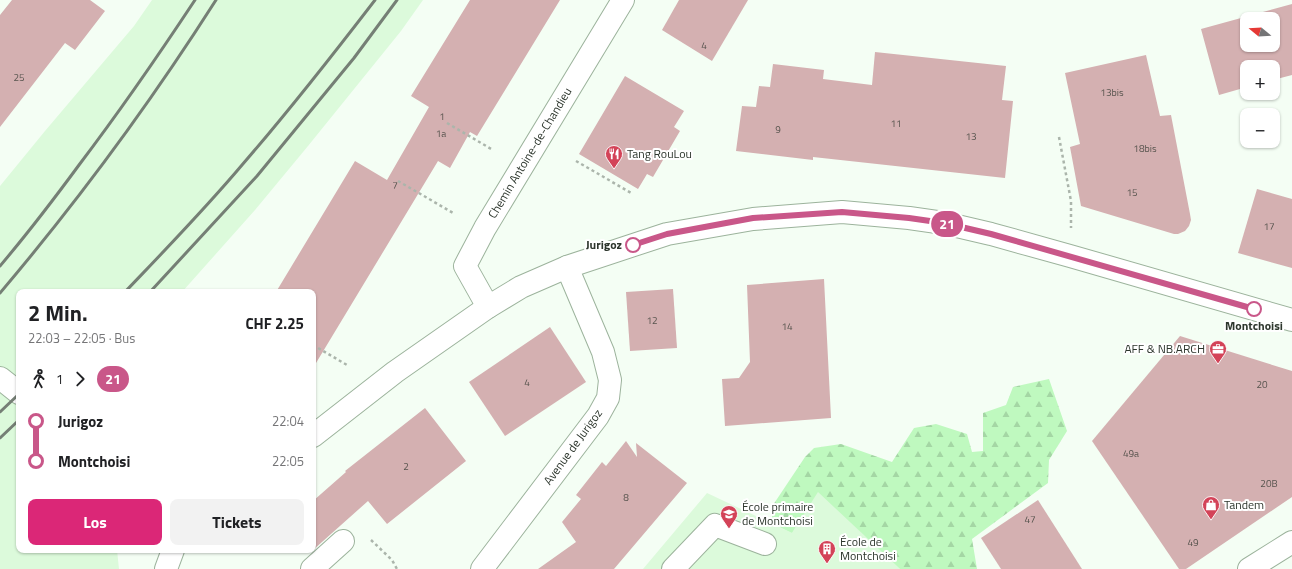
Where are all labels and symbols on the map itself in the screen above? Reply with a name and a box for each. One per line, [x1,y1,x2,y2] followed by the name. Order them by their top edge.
[1240,12,1280,52] north arrow
[701,38,707,53] house number: 4
[13,70,25,85] house number: 25
[483,84,576,222] street label: Chemin Antoine-de-Chandieu
[1100,85,1124,100] house number: 13bis
[439,109,445,124] house number: 1
[890,116,902,131] house number: 11
[775,122,781,137] house number: 9
[436,126,446,141] house number: 1a
[965,129,977,144] house number: 13
[1133,141,1157,156] house number: 18bis
[604,144,624,169] restaurant icon: Tang RouLou
[627,144,692,163] place label: Tang RouLou
[392,178,398,193] house number: 7
[1126,185,1138,200] house number: 15
[929,211,965,237] line badge: 21
[1263,219,1275,234] house number: 17
[586,235,622,254] place label: Jurigoz
[625,237,641,253] marker: Jurigoz
[1246,301,1262,317] marker: Montchoisi
[646,313,658,328] house number: 12
[1225,316,1283,335] place label: Montchoisi
[781,319,793,334] house number: 14
[1124,339,1205,358] place label: AFF & NB.ARCH
[1208,339,1228,364] office icon: AFF & NB.ARCH
[524,375,530,390] house number: 4
[1256,377,1268,392] house number: 20
[539,405,607,489] street label: Avenue de Jurigoz
[1123,446,1139,461] house number: 49a
[403,459,409,474] house number: 2
[1260,476,1278,491] house number: 20B
[623,490,629,505] house number: 8
[1201,495,1221,520] shop icon: Tandem
[1224,495,1264,514] place label: Tandem
[742,497,813,530] place label: École primaire de Montchoisi
[719,504,739,529] school or university icon: École primaire de Montchoisi
[1024,512,1036,527] house number: 47
[840,532,896,565] place label: École de Montchoisi
[1187,535,1199,550] house number: 49
[817,539,837,564] building icon: École de Montchoisi

